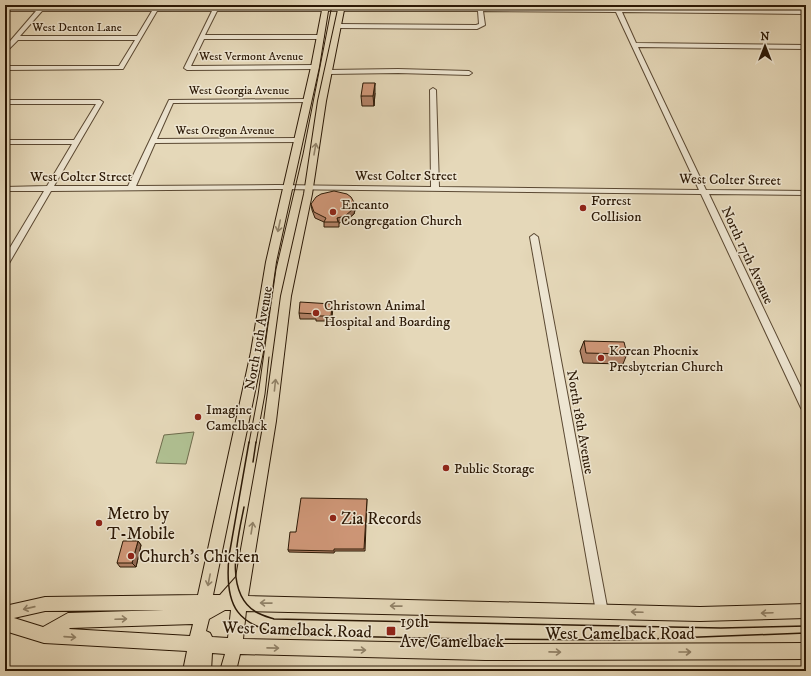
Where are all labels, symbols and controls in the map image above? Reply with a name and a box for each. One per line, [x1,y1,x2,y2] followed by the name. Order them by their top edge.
[31,20,122,35] street label: West Denton Lane
[745,26,785,66] north arrow
[760,30,770,44] text: N
[198,49,303,64] street label: West Vermont Avenue
[188,83,289,98] street label: West Georgia Avenue
[175,123,274,138] street label: West Oregon Avenue
[311,143,319,156] one-way arrow
[354,167,457,185] street label: West Colter Street
[29,168,132,186] street label: West Colter Street
[678,170,782,190] street label: West Colter Street
[591,192,642,226] place label: Forrest Collision
[341,196,463,230] place label: Encanto Congregation Church
[578,203,588,213] marker: Forrest Collision
[717,204,778,307] street label: North 17th Avenue
[328,207,338,217] marker: Encanto Congregation Church
[274,219,282,232] one-way arrow
[241,285,277,392] street label: North 19th Avenue
[324,297,450,331] place label: Christown Animal Hospital and Boarding
[311,308,321,318] marker: Christown Animal Hospital and Boarding
[609,342,724,376] place label: Korean Phoenix Presbyterian Church
[596,353,606,363] marker: Korean Phoenix Presbyterian Church
[562,369,598,476] street label: North 18th Avenue
[271,379,278,392] one-way arrow
[206,401,267,435] place label: Imagine Camelback
[193,412,203,422] marker: Imagine Camelback
[454,460,535,478] place label: Public Storage
[441,463,451,473] marker: Public Storage
[107,503,175,545] place label: Metro by T-Mobile
[341,508,422,530] place label: Zia Records
[328,513,338,523] marker: Zia Records
[94,518,104,528] marker: Metro by T-Mobile
[248,521,256,534] one-way arrow
[139,546,259,568] place label: Church's Chicken
[126,551,136,561] marker: Church's Chicken
[204,574,212,587] one-way arrow
[260,599,273,607] one-way arrow
[390,602,403,610] one-way arrow
[23,604,36,612] one-way arrow
[631,609,644,616] one-way arrow
[761,609,774,617] one-way arrow
[400,611,504,653] place label: 19th Ave/Camelback
[114,615,127,623] one-way arrow
[221,616,373,644] street label: West Camelback Road
[544,623,695,645] street label: West Camelback Road
[385,625,397,637] marker: 19th Ave/Camelback
[63,633,76,640] one-way arrow
[266,644,279,652] one-way arrow
[353,646,366,654] one-way arrow
[548,648,561,656] one-way arrow
[678,648,691,656] one-way arrow

